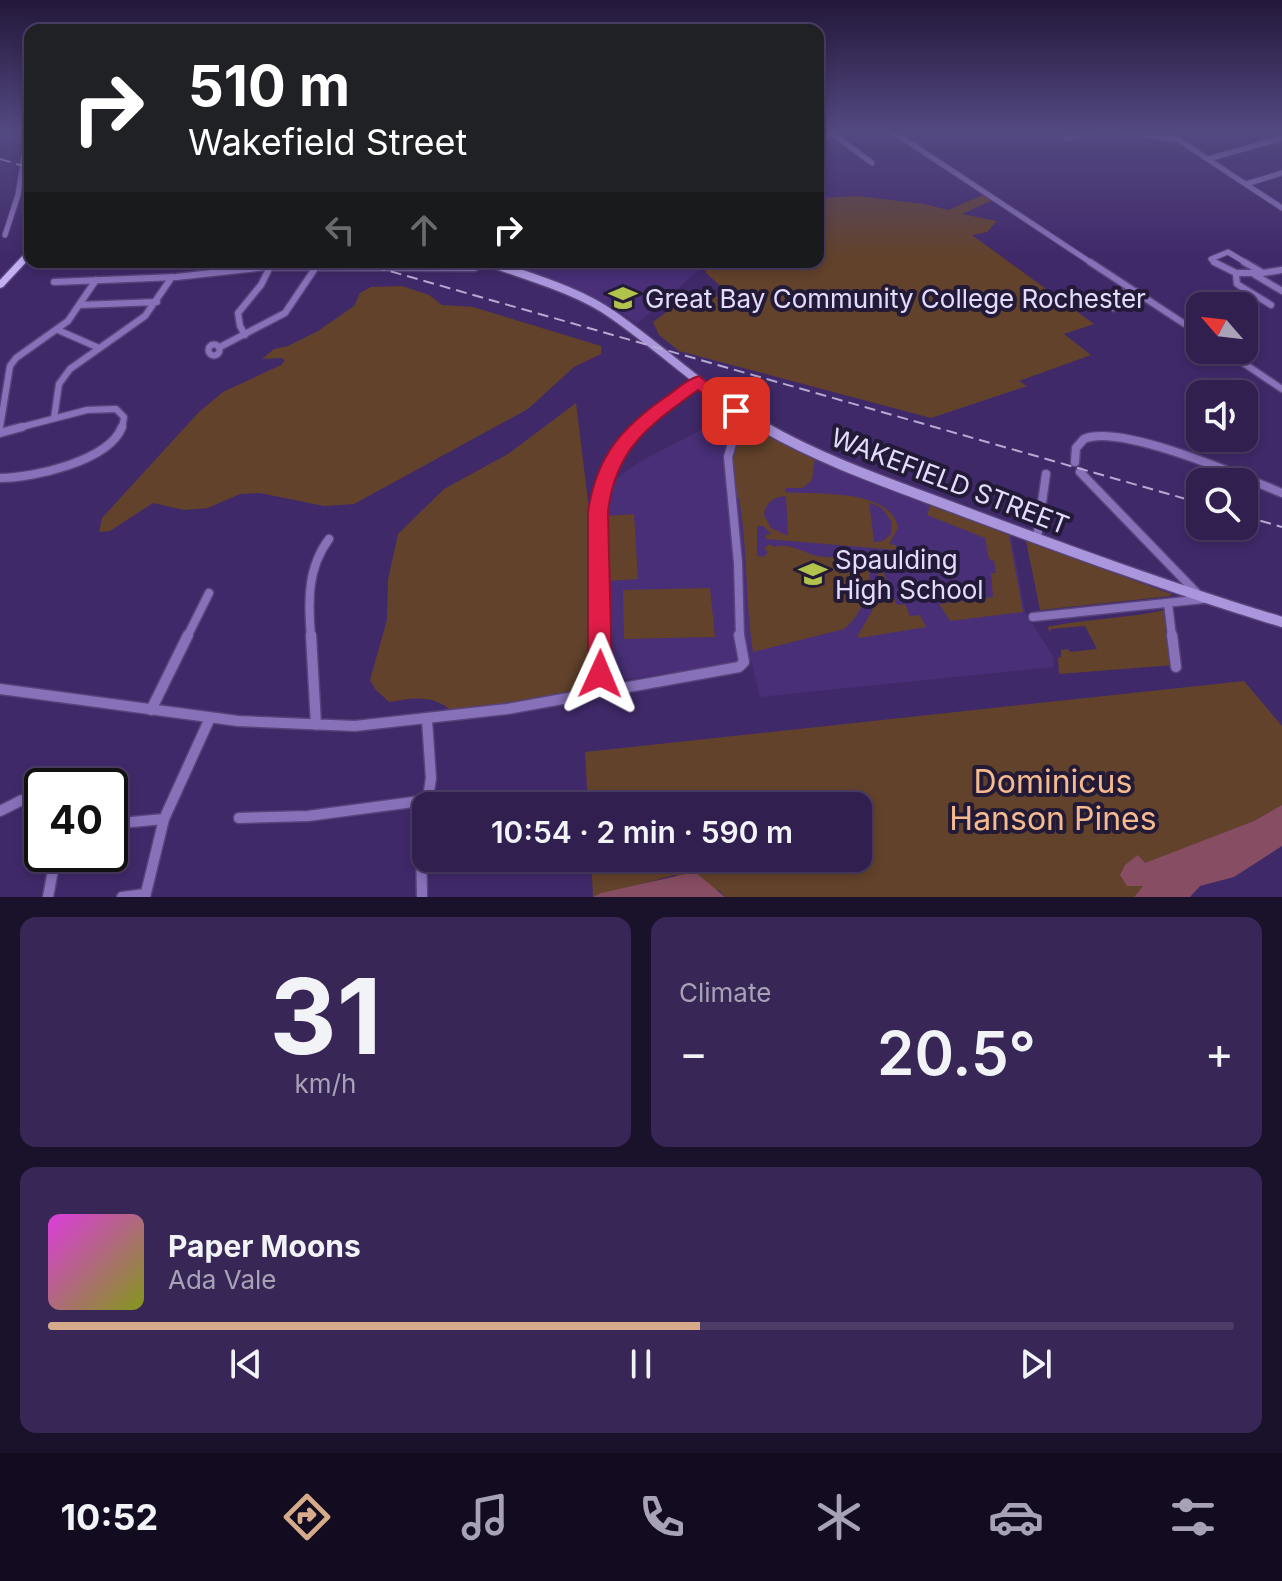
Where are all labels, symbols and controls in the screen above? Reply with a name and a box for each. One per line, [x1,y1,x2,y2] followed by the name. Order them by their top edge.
[188,52,350,120] text: 510 m
[56,56,160,160] icon: right
[188,120,467,164] text: Wakefield Street
[318,208,362,252] icon: left
[402,208,446,252] icon: ahead
[486,208,530,252] icon: right
[608,283,638,313] school or university icon: Great Bay Community College Rochester
[645,283,1146,314] place label: Great Bay Community College Rochester
[1186,292,1258,364] north arrow
[1186,292,1258,540] map controls
[702,377,770,445] pin
[1186,380,1258,452] button: sound
[714,389,758,433] icon: arrive
[827,421,1073,541] street label: WAKEFIELD STREET
[1186,468,1258,540] button: search
[835,544,984,605] place label: Spaulding High School
[798,559,828,589] school or university icon: Spaulding High School
[558,632,642,716] position arrow
[949,762,1157,838] park label: Dominicus Hanson Pines
[24,768,128,872] speed limit sign: 40
[491,814,793,850] text: 10:54 · 2 min · 590 m
[270,953,381,1079] text: 31
[679,977,771,1008] text: Climate
[877,1017,1036,1089] text: 20.5°
[679,1026,708,1080] text: −
[1205,1026,1234,1080] text: +
[295,1068,356,1099] text: km/h
[168,1228,361,1264] text: Paper Moons
[168,1264,276,1295] text: Ada Vale
[224,1342,268,1386] icon: previous
[619,1342,663,1386] icon: pause
[1014,1342,1058,1386] icon: next
[279,1489,335,1545] icon: directions
[457,1489,513,1545] icon: music
[634,1489,690,1545] icon: phone
[811,1489,867,1545] icon: climate
[988,1489,1044,1545] icon: car
[1165,1489,1221,1545] icon: filters
[61,1495,158,1539] text: 10:52

